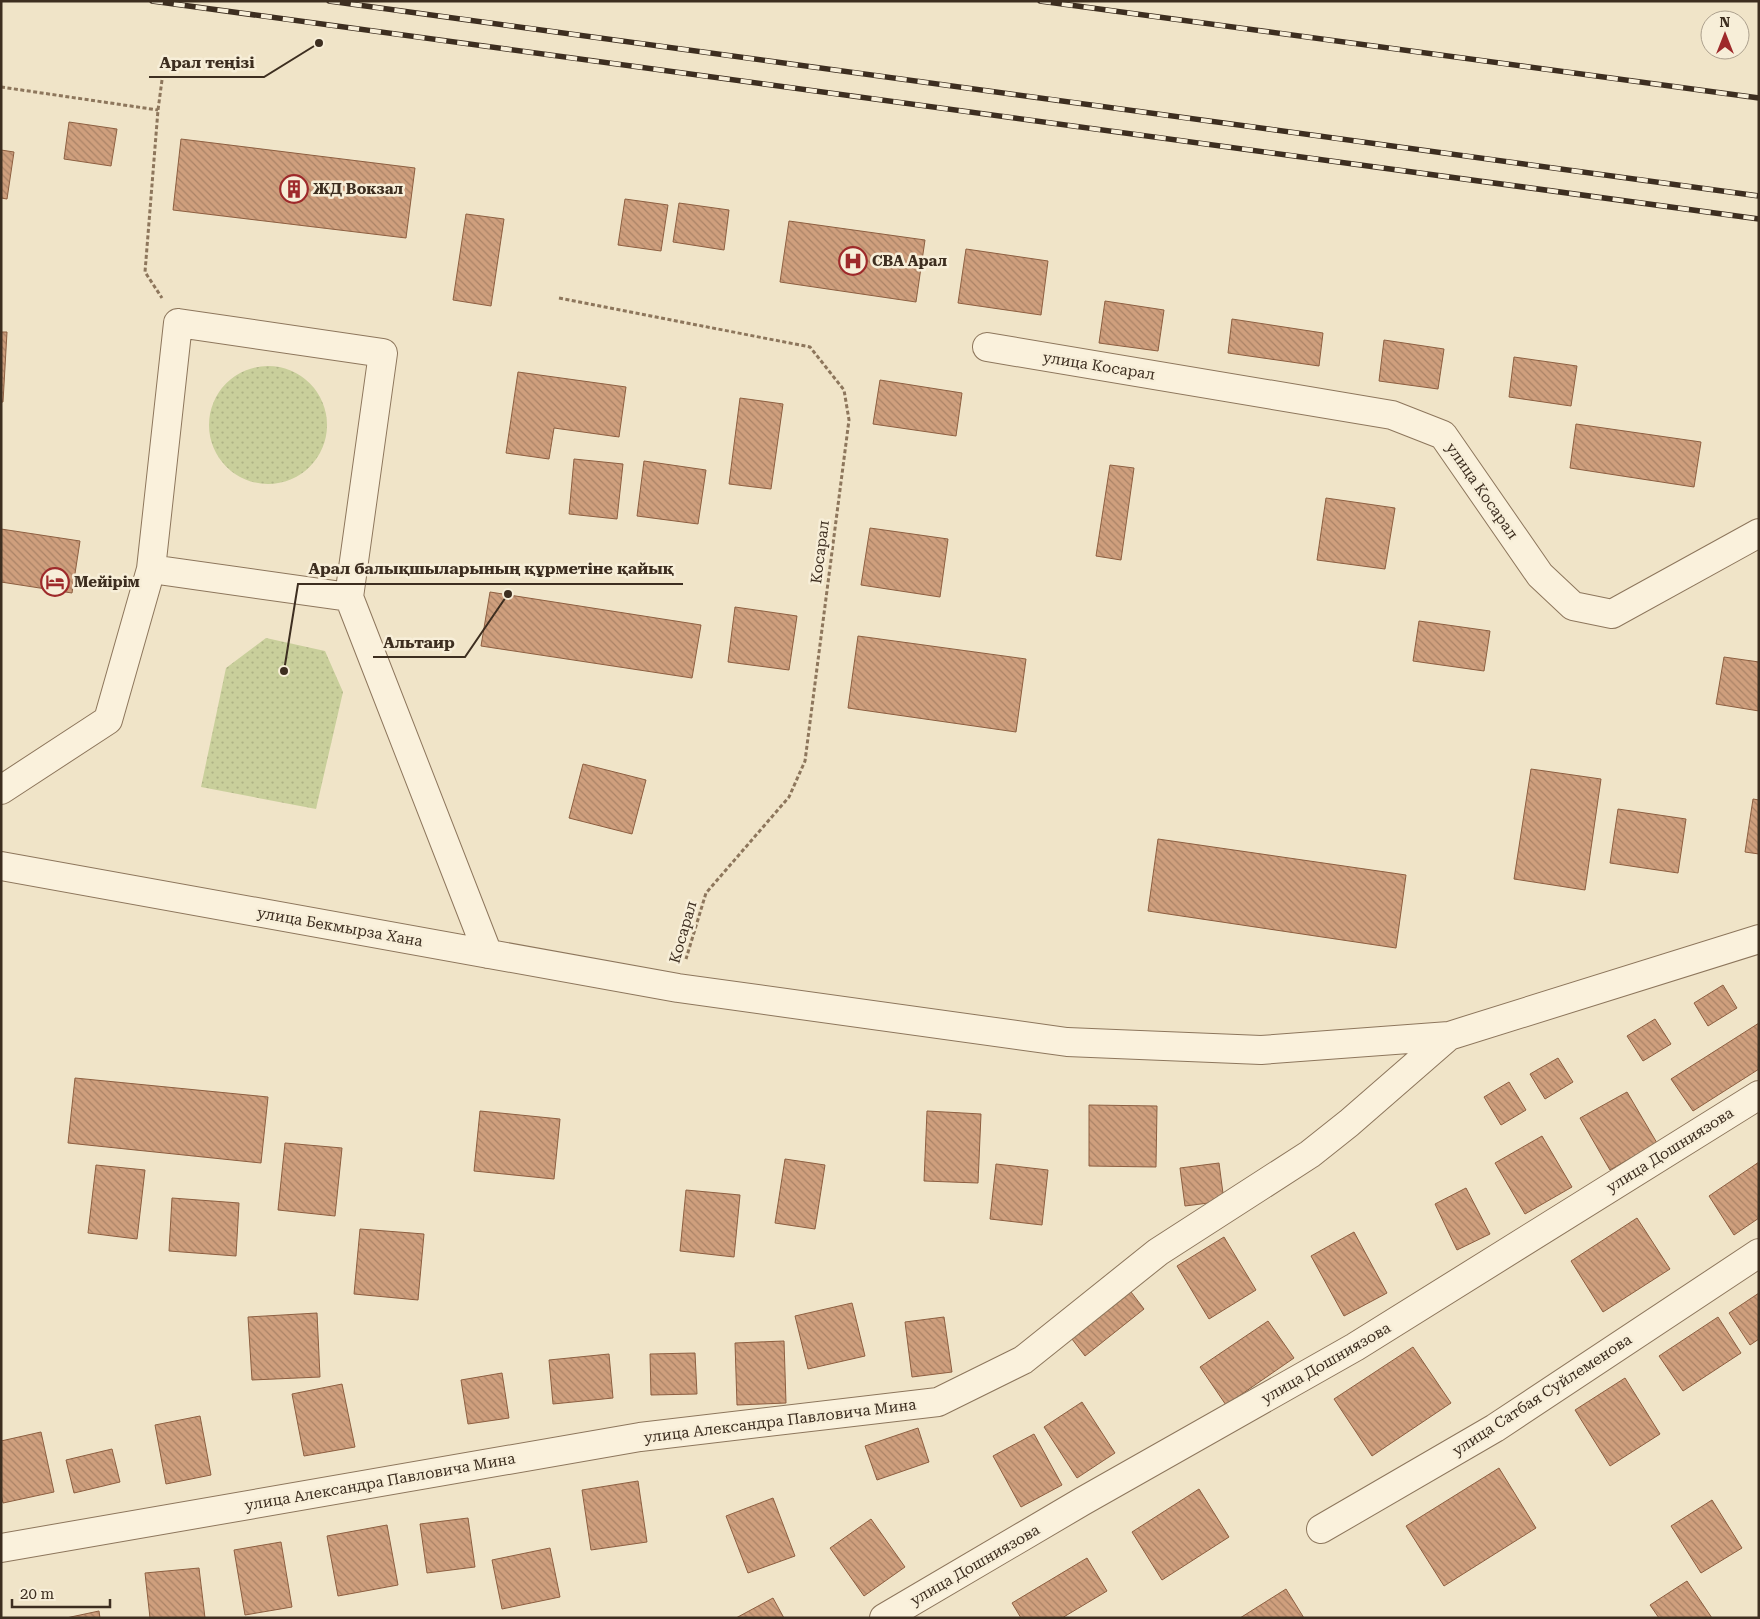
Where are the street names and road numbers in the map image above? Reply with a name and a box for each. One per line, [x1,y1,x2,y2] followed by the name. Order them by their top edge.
[1042,348,1156,384] street label: улица Косарал
[1442,439,1522,543] street label: улица Косарал
[807,519,833,585] street label: Косарал
[666,899,700,965] street label: Косарал
[256,904,424,950] street label: улица Бекмырза Хана
[1603,1104,1737,1196] street label: улица Дошниязова
[1258,1319,1394,1407] street label: улица Дошниязова
[1449,1330,1635,1460] street label: улица Сатбая Суйлеменова
[643,1395,917,1447] street label: улица Александра Павловича Мина
[243,1449,517,1515] street label: улица Александра Павловича Мина
[907,1521,1043,1609] street label: улица Дошниязова

